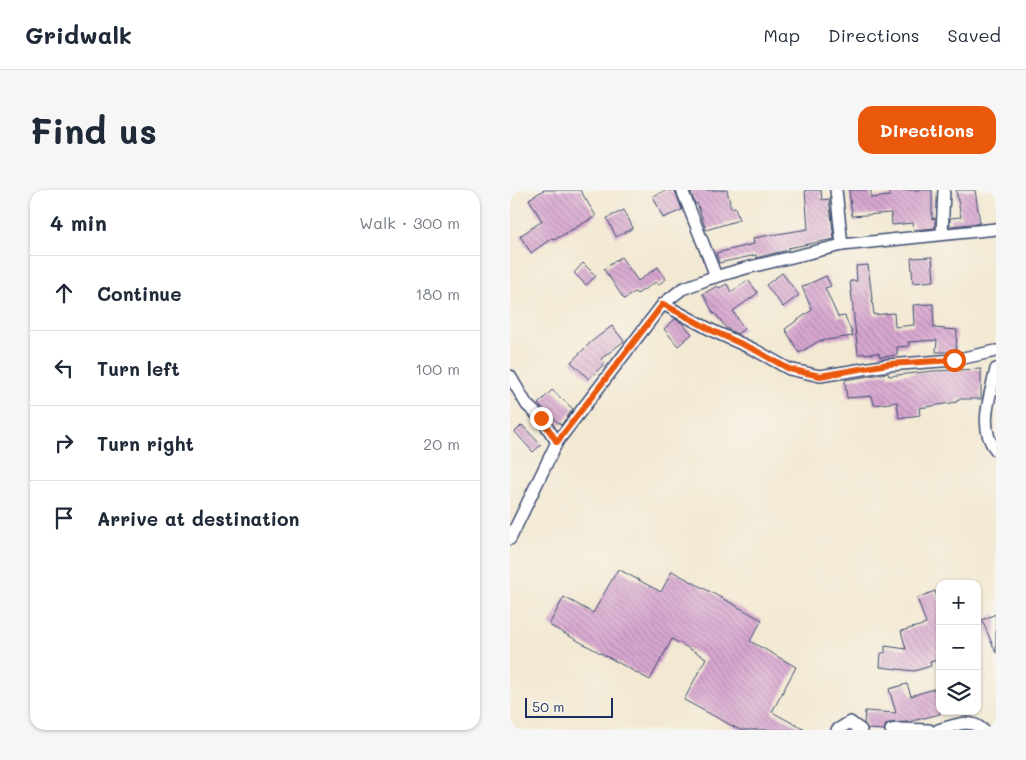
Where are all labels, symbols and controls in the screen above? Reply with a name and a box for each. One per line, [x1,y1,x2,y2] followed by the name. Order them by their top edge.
[25,19,132,50] text: Gridwalk
[763,23,800,47] text: Map
[828,23,920,47] text: Directions
[948,23,1001,47] text: Saved
[858,106,996,154] button: Directions
[30,107,157,153] text: Find us
[50,209,107,236] text: 4 min
[359,212,460,233] text: Walk · 300 m
[50,279,78,307] icon: ahead
[97,281,182,306] text: Continue
[415,283,460,304] text: 180 m
[943,349,966,372] route start
[50,354,78,382] icon: left
[97,356,180,381] text: Turn left
[415,358,460,379] text: 100 m
[530,407,553,430] route end
[50,429,78,457] icon: right
[97,431,194,456] text: Turn right
[423,433,460,454] text: 20 m
[50,504,78,532] icon: arrive
[97,506,300,531] text: Arrive at destination
[936,580,981,715] map controls
[936,580,981,625] button: +
[936,625,981,670] button: −
[936,670,981,715] button: layers
[525,695,612,718] scale bar
[532,697,564,716] text: 50 m

